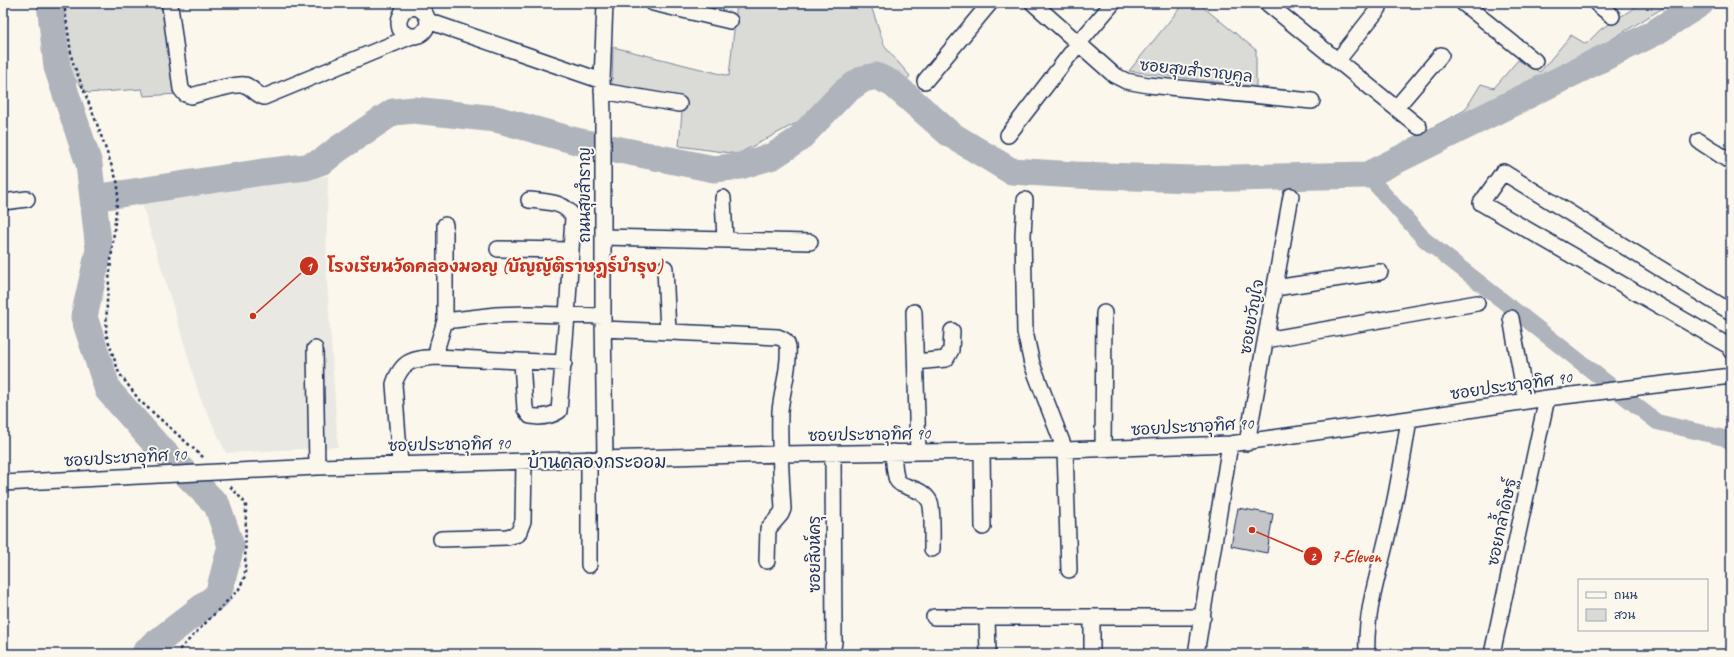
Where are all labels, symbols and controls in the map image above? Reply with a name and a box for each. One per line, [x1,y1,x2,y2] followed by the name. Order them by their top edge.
[1138,54,1254,89] street label: ซอยสุขสำราญคูล
[574,147,597,243] street label: ถนนสุขสำราญ
[299,252,670,281] callout: โรงเรียนวัดคลองมอญ (บัญญัติราษฎร์บำรุง)
[326,255,664,279] text: โรงเรียนวัดคลองมอญ (บัญญัติราษฎร์บำรุง)
[306,259,313,275] text: 1
[1234,278,1268,356] street label: ซอยขวัญใจ
[1449,366,1575,406] street label: ซอยประชาอุทิศ 90
[1130,413,1256,442] street label: ซอยประชาอุทิศ 90
[808,423,932,448] street label: ซอยประชาอุทิศ 90
[388,433,512,458] street label: ซอยประชาอุทิศ 90
[63,444,189,473] street label: ซอยประชาอุทิศ 90
[528,450,666,473] district label: บ้านคลองกระออม
[1477,474,1522,568] street label: ซอยกล้ำดิษฐ์
[803,515,827,593] street label: ซอยสิงห์ครุ
[1303,542,1389,571] callout: 7-Eleven
[1331,546,1382,567] text: 7-Eleven
[1310,549,1317,565] text: 2
[1578,579,1708,631] legend
[1614,587,1638,603] text: ถนน
[1614,607,1635,623] text: สวน

